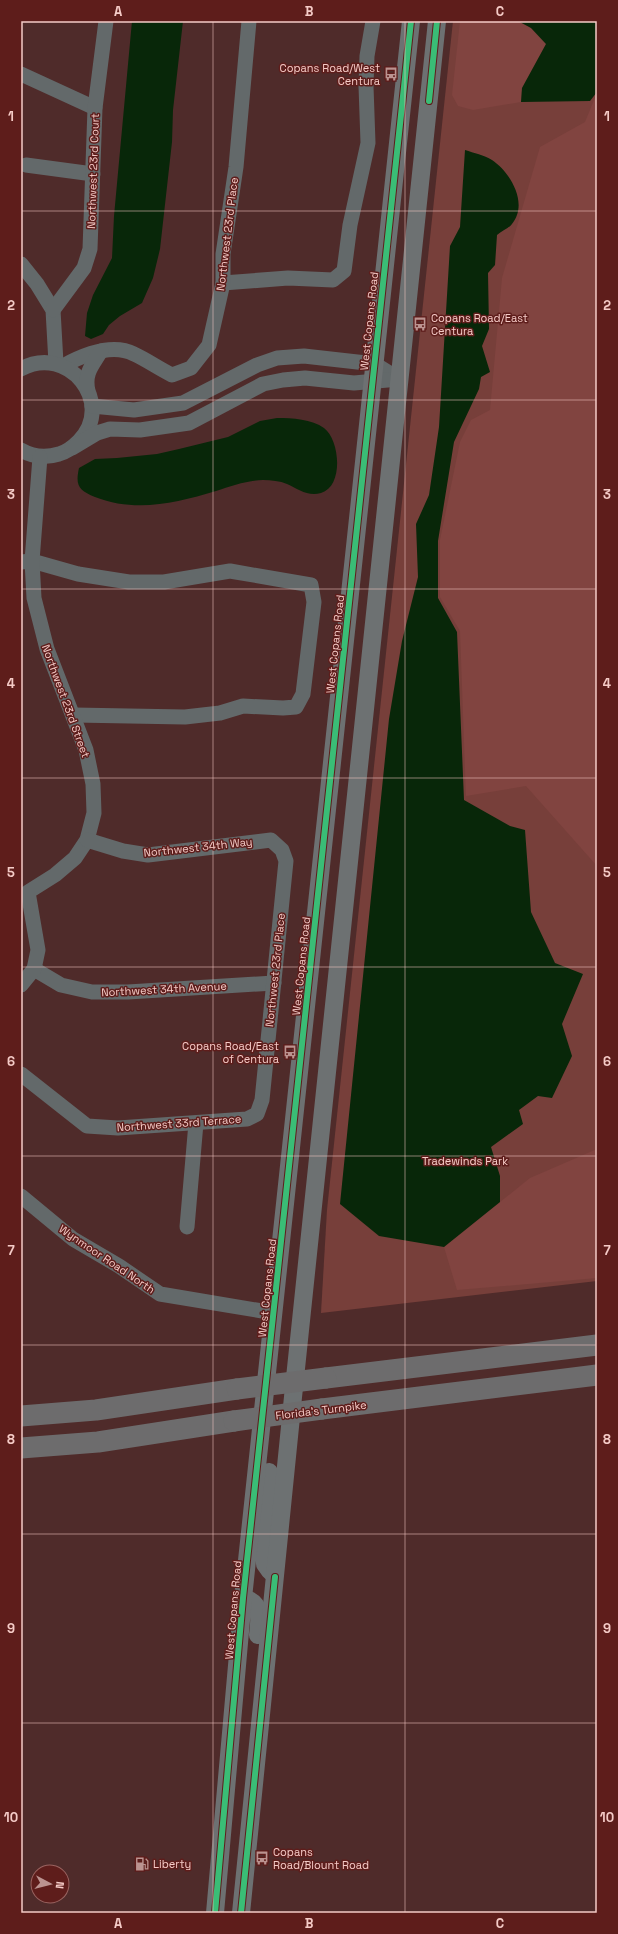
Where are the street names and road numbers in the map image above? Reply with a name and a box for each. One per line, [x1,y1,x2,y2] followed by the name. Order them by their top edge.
[84,113,102,229] street label: Northwest 23rd Court
[213,176,241,292] street label: Northwest 23rd Place
[357,271,381,371] street label: West Copans Road
[323,594,347,694] street label: West Copans Road
[39,642,93,760] street label: Northwest 23rd Street
[143,834,253,860] street label: Northwest 34th Way
[262,912,288,1028] street label: Northwest 23rd Place
[289,916,313,1016] street label: West Copans Road
[101,979,227,999] street label: Northwest 34th Avenue
[116,1112,242,1134] street label: Northwest 33rd Terrace
[56,1222,158,1296] street label: Wynmoor Road North
[255,1238,279,1338] street label: West Copans Road
[275,1397,367,1423] street label: Florida's Turnpike
[222,1560,244,1660] street label: West Copans Road

